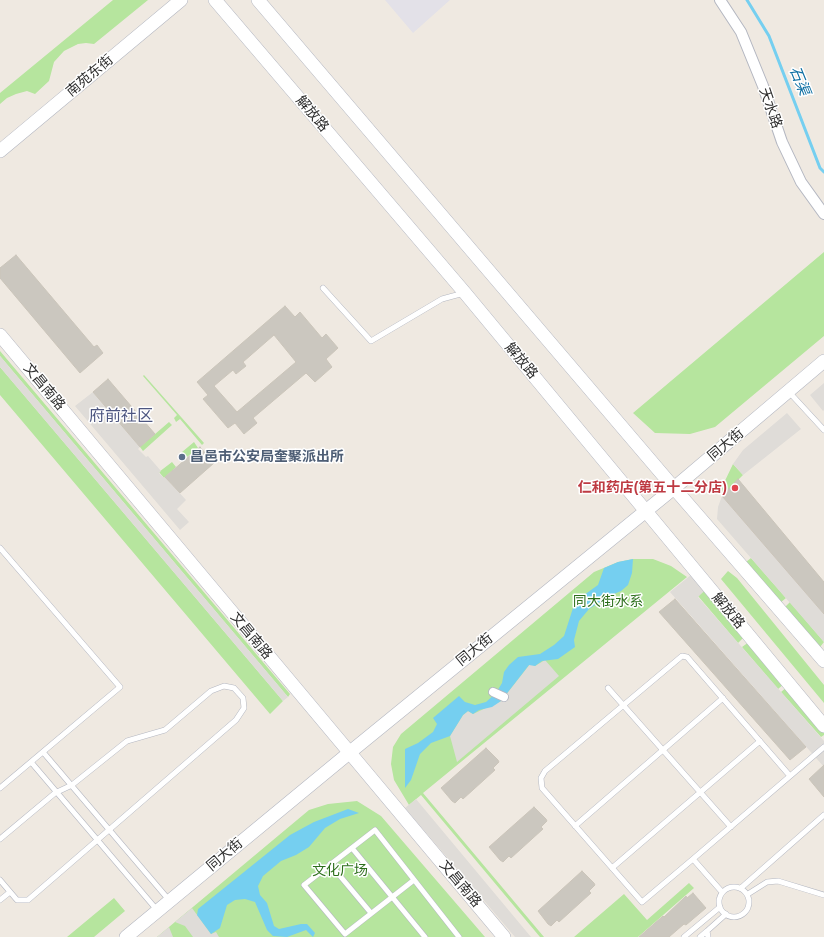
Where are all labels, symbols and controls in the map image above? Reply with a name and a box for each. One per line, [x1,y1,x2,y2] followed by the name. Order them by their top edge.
[63,52,117,100] street label: 南苑东街
[785,64,813,98] water label: 石渠
[755,85,785,131] street label: 天水路
[292,93,332,135] street label: 解放路
[501,340,541,382] street label: 解放路
[20,360,68,414] street label: 文昌南路
[89,407,153,427] district label: 府前社区
[705,425,747,465] street label: 同大街
[190,449,344,465] place label: 昌邑市公安局奎聚派出所
[177,452,187,462] marker: 昌邑市公安局奎聚派出所
[578,480,727,496] place label: 仁和药店(第五十二分店)
[730,483,740,493] marker: 仁和药店(第五十二分店)
[708,590,748,632] street label: 解放路
[573,594,643,610] park label: 同大街水系
[227,609,275,663] street label: 文昌南路
[453,630,497,670] street label: 同大街
[204,835,246,875] street label: 同大街
[436,857,484,911] street label: 文昌南路
[312,863,368,879] park label: 文化广场

